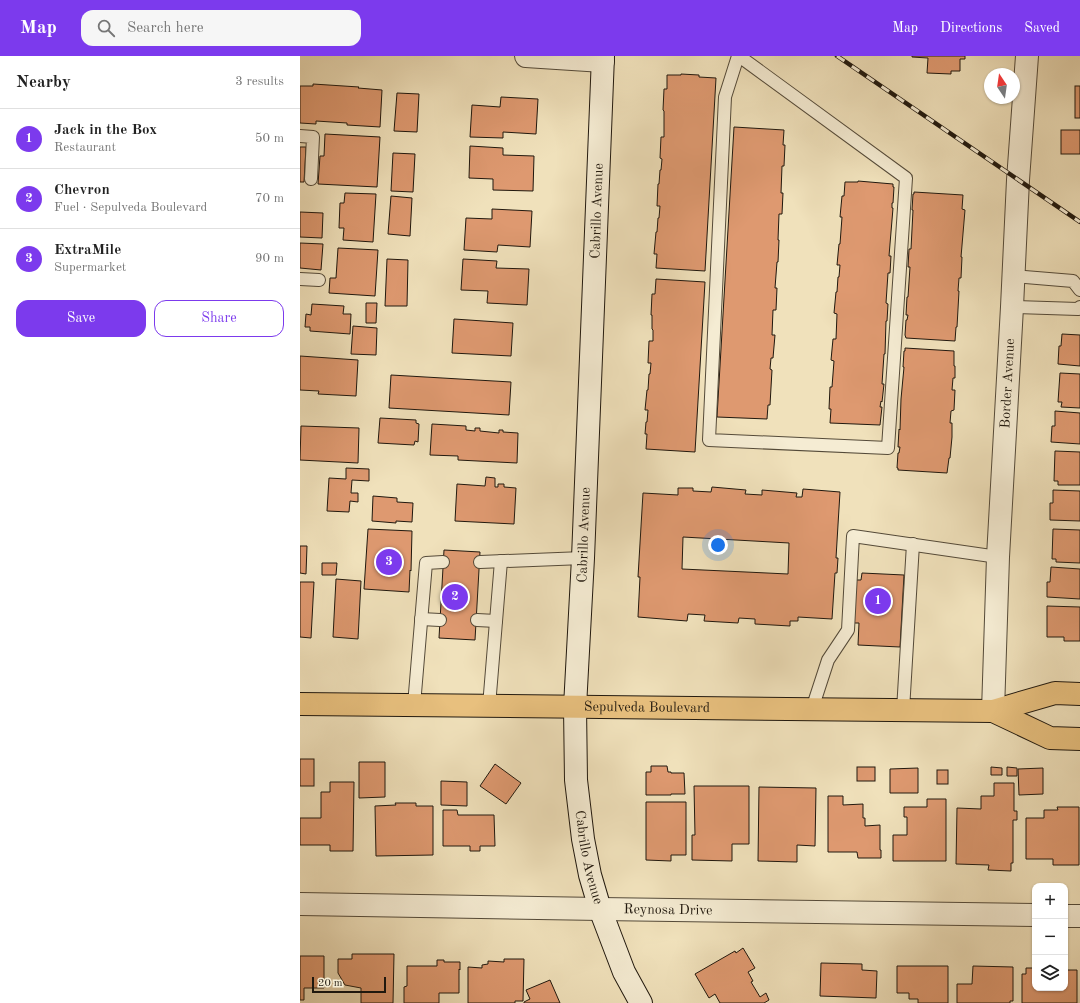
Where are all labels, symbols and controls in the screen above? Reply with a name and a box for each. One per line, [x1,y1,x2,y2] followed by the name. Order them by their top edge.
[81,10,361,46] search box
[95,17,117,39] icon: search
[20,19,57,38] text: Map
[127,21,204,36] text: Search here
[892,21,918,35] text: Map
[940,21,1002,35] text: Directions
[1024,21,1060,35] text: Saved
[984,68,1020,104] north arrow
[16,74,71,91] text: Nearby
[235,75,284,88] text: 3 results
[54,123,157,138] text: Jack in the Box
[25,132,33,145] text: 1
[255,132,284,145] text: 50 m
[54,141,116,154] text: Restaurant
[588,163,606,259] street label: Cabrillo Avenue
[54,183,110,198] text: Chevron
[25,192,33,205] text: 2
[255,192,284,205] text: 70 m
[54,201,207,214] text: Fuel · Sepulveda Boulevard
[54,243,121,258] text: ExtraMile
[25,252,33,265] text: 3
[255,252,284,265] text: 90 m
[54,261,126,274] text: Supermarket
[16,300,146,337] button: Save
[154,300,284,337] button: Share
[998,338,1017,429] street label: Border Avenue
[575,487,593,583] street label: Cabrillo Avenue
[708,535,728,555] your location
[376,547,402,577] pin: 3
[442,582,468,612] pin: 2
[865,586,891,616] pin: 1
[584,700,710,715] street label: Sepulveda Boulevard
[573,809,605,906] street label: Cabrillo Avenue
[1032,883,1068,991] map controls
[1032,883,1068,919] button: +
[623,902,713,918] street label: Reynosa Drive
[1032,919,1068,955] button: −
[1032,955,1068,991] button: layers
[312,975,386,994] scale bar
[318,978,343,989] text: 20 m

